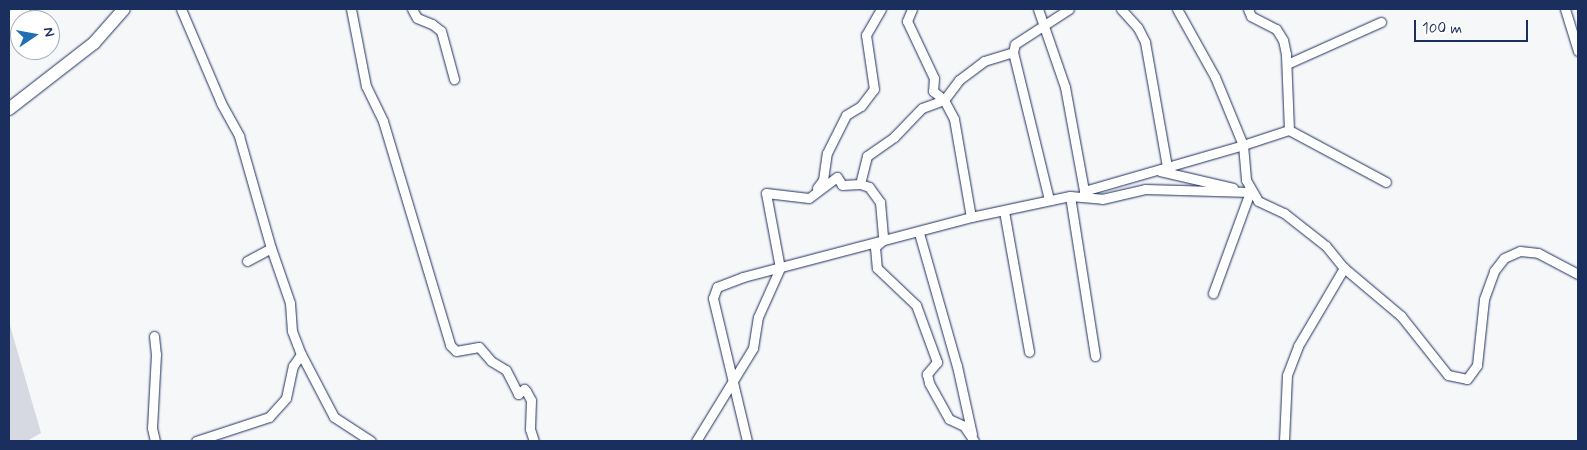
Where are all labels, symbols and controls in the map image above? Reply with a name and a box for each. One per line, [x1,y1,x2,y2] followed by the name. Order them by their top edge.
[10,10,60,60] north arrow
[1417,10,1531,42] scale bar
[1422,19,1462,39] text: 100 m
[39,26,58,39] text: N

